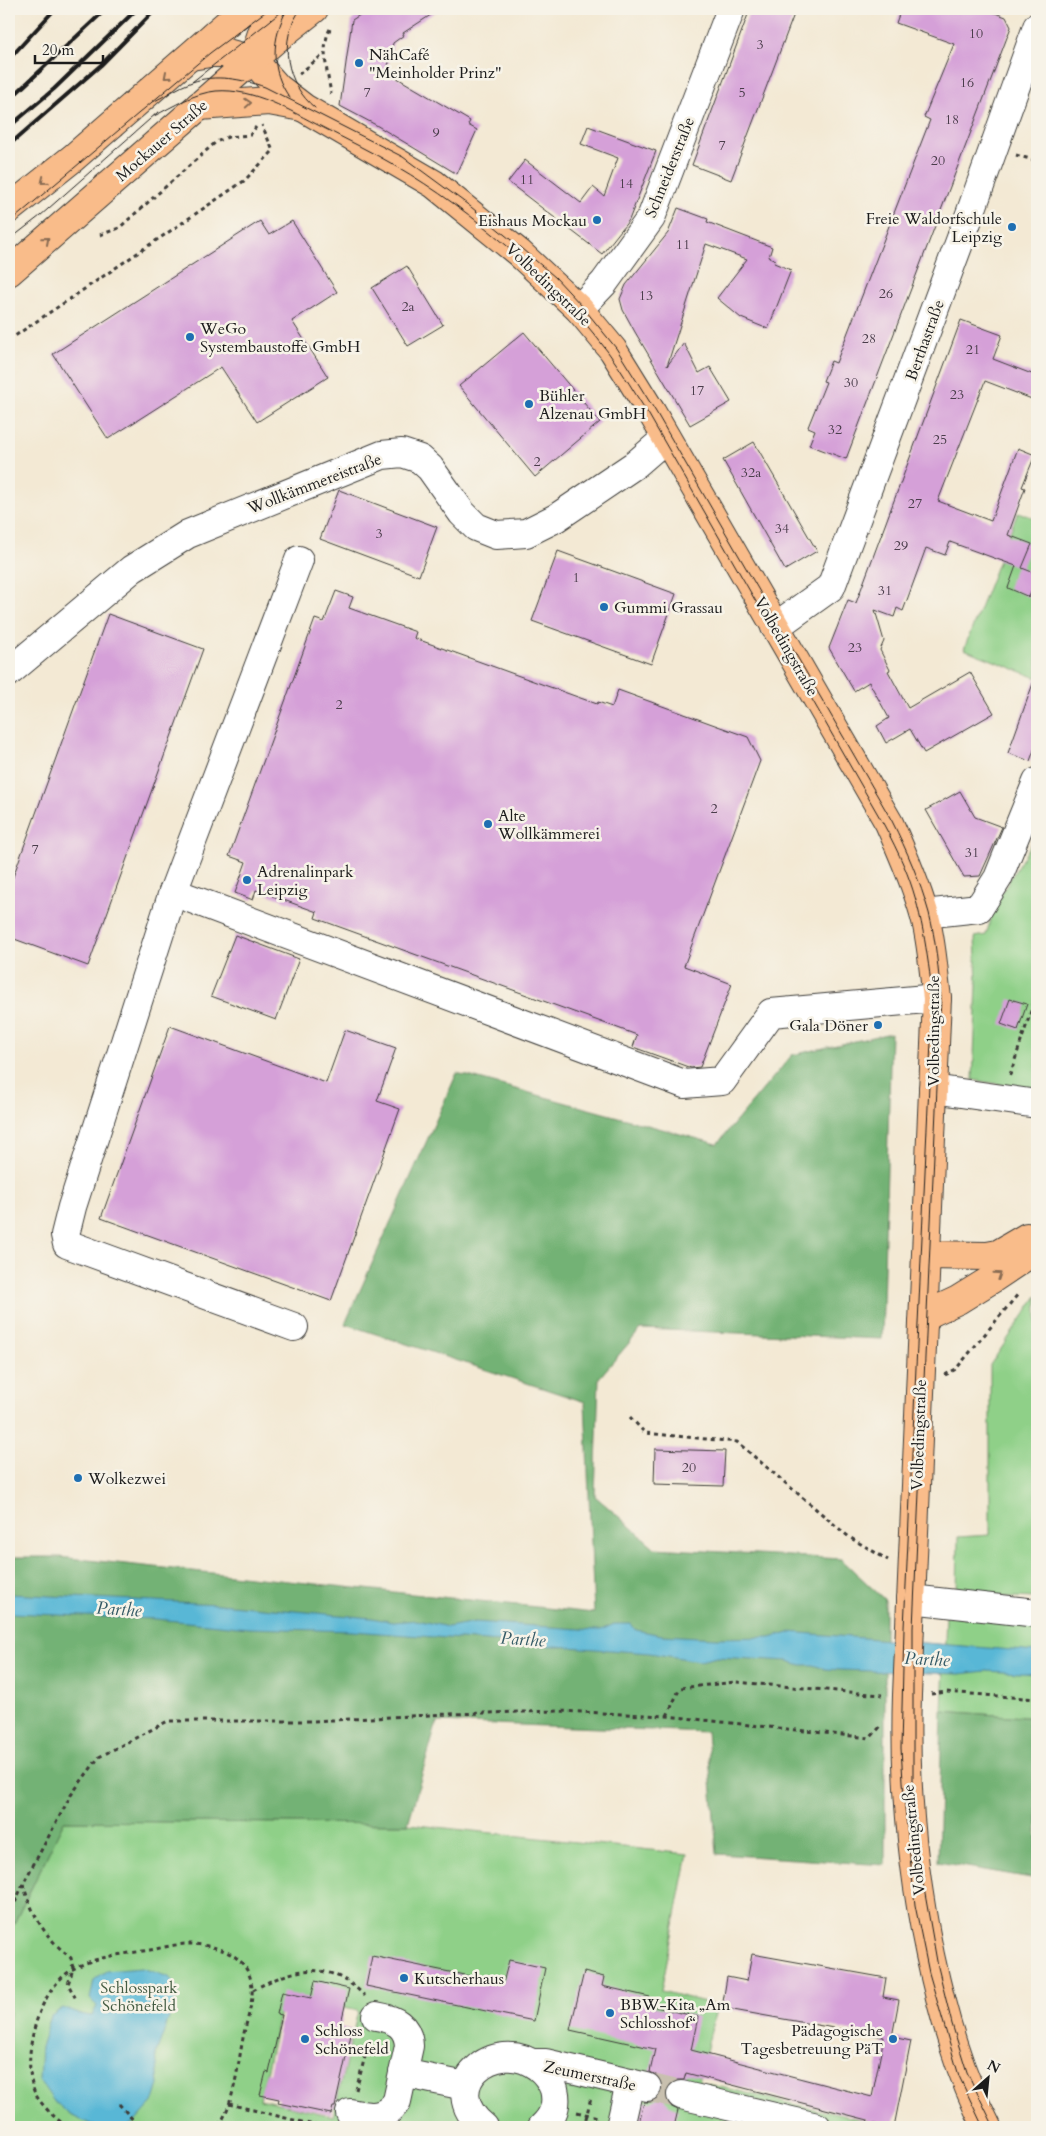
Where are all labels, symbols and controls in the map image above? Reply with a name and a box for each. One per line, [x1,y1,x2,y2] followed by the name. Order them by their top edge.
[969,24,983,43] house number: 10
[35,32,102,64] scale bar
[756,35,764,54] house number: 3
[42,40,74,60] text: 20 m
[369,44,501,84] place label: NähCafé "Meinholder Prinz"
[353,57,365,69] marker: NähCafé "Meinholder Prinz"
[164,70,173,79] one-way arrow
[960,73,974,92] house number: 16
[363,83,371,102] house number: 7
[738,83,746,102] house number: 5
[111,95,212,187] street label: Mockauer Straße
[244,97,252,108] one-way arrow
[945,110,959,129] house number: 18
[640,114,700,221] street label: Schneiderstraße
[432,123,440,142] house number: 9
[718,136,726,155] house number: 7
[931,151,945,170] house number: 20
[520,170,534,189] house number: 11
[619,174,633,193] house number: 14
[41,176,50,184] one-way arrow
[866,208,1002,248] place label: Freie Waldorfschule Leipzig
[478,210,587,232] place label: Eishaus Mockau
[591,214,603,226] marker: Eishaus Mockau
[1006,221,1018,233] marker: Freie Waldorfschule Leipzig
[676,235,690,254] house number: 11
[40,237,49,246] one-way arrow
[501,238,596,331] street label: Volbedingstraße
[879,284,893,303] house number: 26
[639,286,653,305] house number: 13
[401,297,415,316] house number: 2a
[900,297,950,384] street label: Berthastraße
[199,318,360,358] place label: WeGo Systembaustoffe GmbH
[862,329,876,348] house number: 28
[184,331,196,343] marker: WeGo Systembaustoffe GmbH
[966,340,980,359] house number: 21
[844,373,858,392] house number: 30
[690,381,704,400] house number: 17
[539,385,646,425] place label: Bühler Alzenau GmbH
[950,385,964,404] house number: 23
[523,398,535,410] marker: Bühler Alzenau GmbH
[828,420,842,439] house number: 32
[933,430,947,449] house number: 25
[243,448,385,520] street label: Wollkämmereistraße
[533,452,541,471] house number: 2
[741,463,761,482] house number: 32a
[908,494,922,513] house number: 27
[775,519,789,538] house number: 34
[375,524,383,543] house number: 3
[894,536,908,555] house number: 29
[572,568,580,587] house number: 1
[878,581,892,600] house number: 31
[749,593,824,700] street label: Volbedingstraße
[614,597,723,619] place label: Gummi Grassau
[598,601,610,613] marker: Gummi Grassau
[848,638,862,657] house number: 23
[335,695,343,714] house number: 2
[710,799,718,818] house number: 2
[497,805,601,845] place label: Alte Wollkämmerei
[482,818,494,830] marker: Alte Wollkämmerei
[31,840,39,859] house number: 7
[965,843,979,862] house number: 31
[257,861,354,901] place label: Adrenalinpark Leipzig
[241,874,253,886] marker: Adrenalinpark Leipzig
[923,975,945,1087] street label: Volbedingstraße
[789,1015,868,1037] place label: Gala Döner
[872,1019,884,1031] marker: Gala Döner
[992,1272,1002,1281] one-way arrow
[906,1379,932,1491] street label: Volbedingstraße
[682,1458,696,1477] house number: 20
[87,1468,166,1490] place label: Wolkezwei
[72,1472,84,1484] marker: Wolkezwei
[95,1595,143,1624] water label: Parthe
[499,1625,547,1654] water label: Parthe
[904,1646,951,1673] water label: Parthe
[897,1783,931,1896] street label: Volbedingstraße
[414,1968,504,1990] place label: Kutscherhaus
[398,1972,410,1984] marker: Kutscherhaus
[100,1977,178,2017] park label: Schlosspark Schönefeld
[620,1994,731,2034] place label: BBW-Kita „Am Schlosshof“
[604,2007,616,2019] marker: BBW-Kita „Am Schlosshof“
[315,2020,389,2060] place label: Schloss Schönefeld
[741,2020,883,2060] place label: Pädagogische Tagesbetreuung PäT
[299,2033,311,2045] marker: Schloss Schönefeld
[887,2033,899,2045] marker: Pädagogische Tagesbetreuung PäT
[964,2054,1014,2104] north arrow
[542,2055,638,2097] street label: Zeumerstraße
[984,2056,1003,2078] text: N

